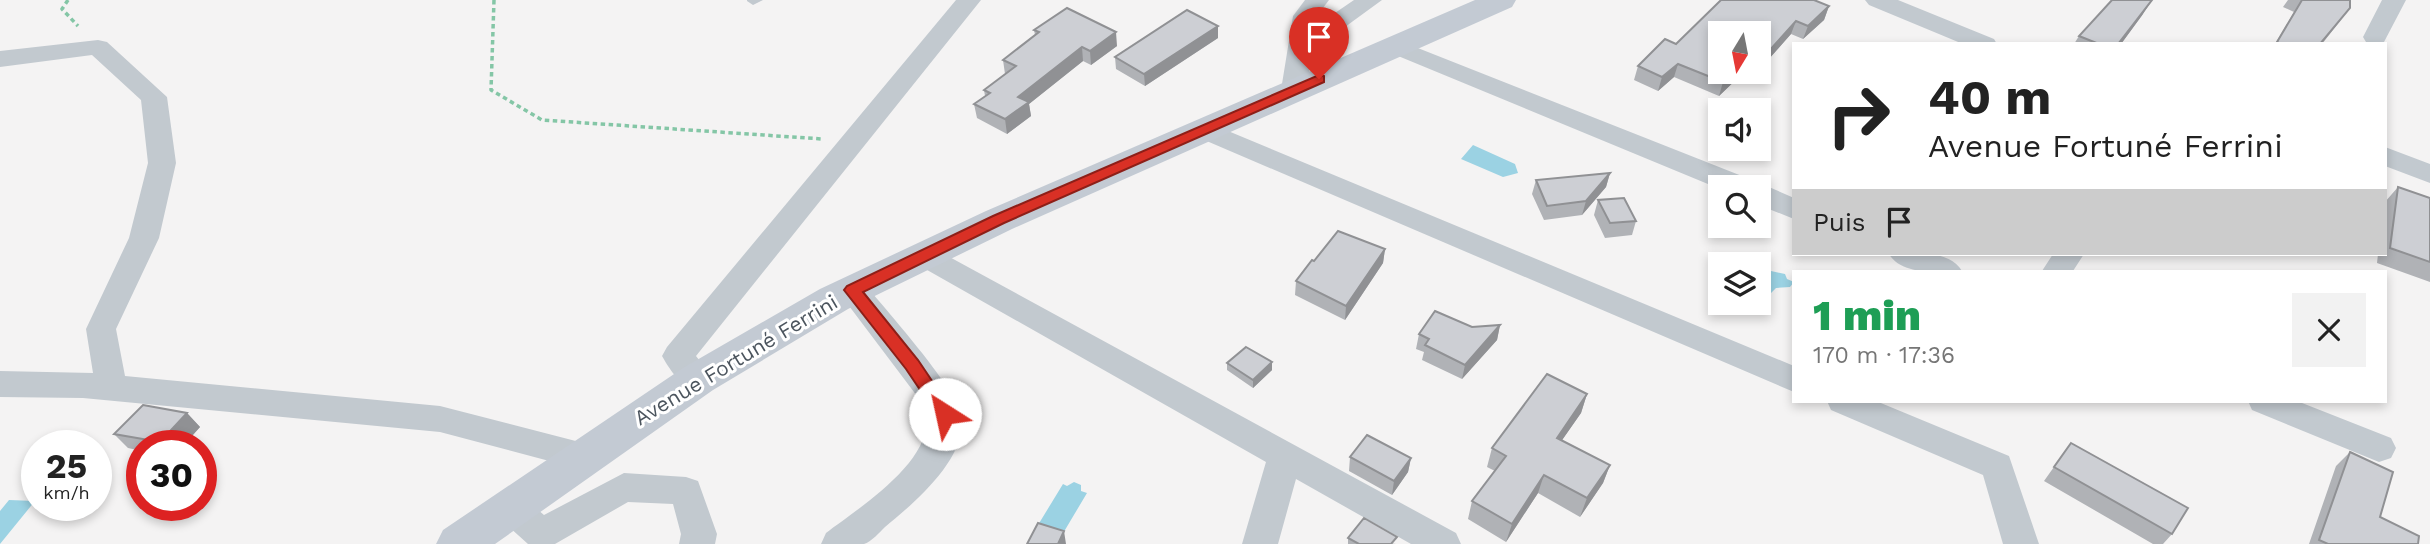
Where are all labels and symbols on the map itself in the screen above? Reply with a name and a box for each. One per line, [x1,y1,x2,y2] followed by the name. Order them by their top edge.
[1289,7,1349,79] pin
[1708,21,1771,84] north arrow
[630,289,842,430] street label: Avenue Fortuné Ferrini
[908,377,982,451] position arrow
[126,430,217,521] speed limit sign: 30

